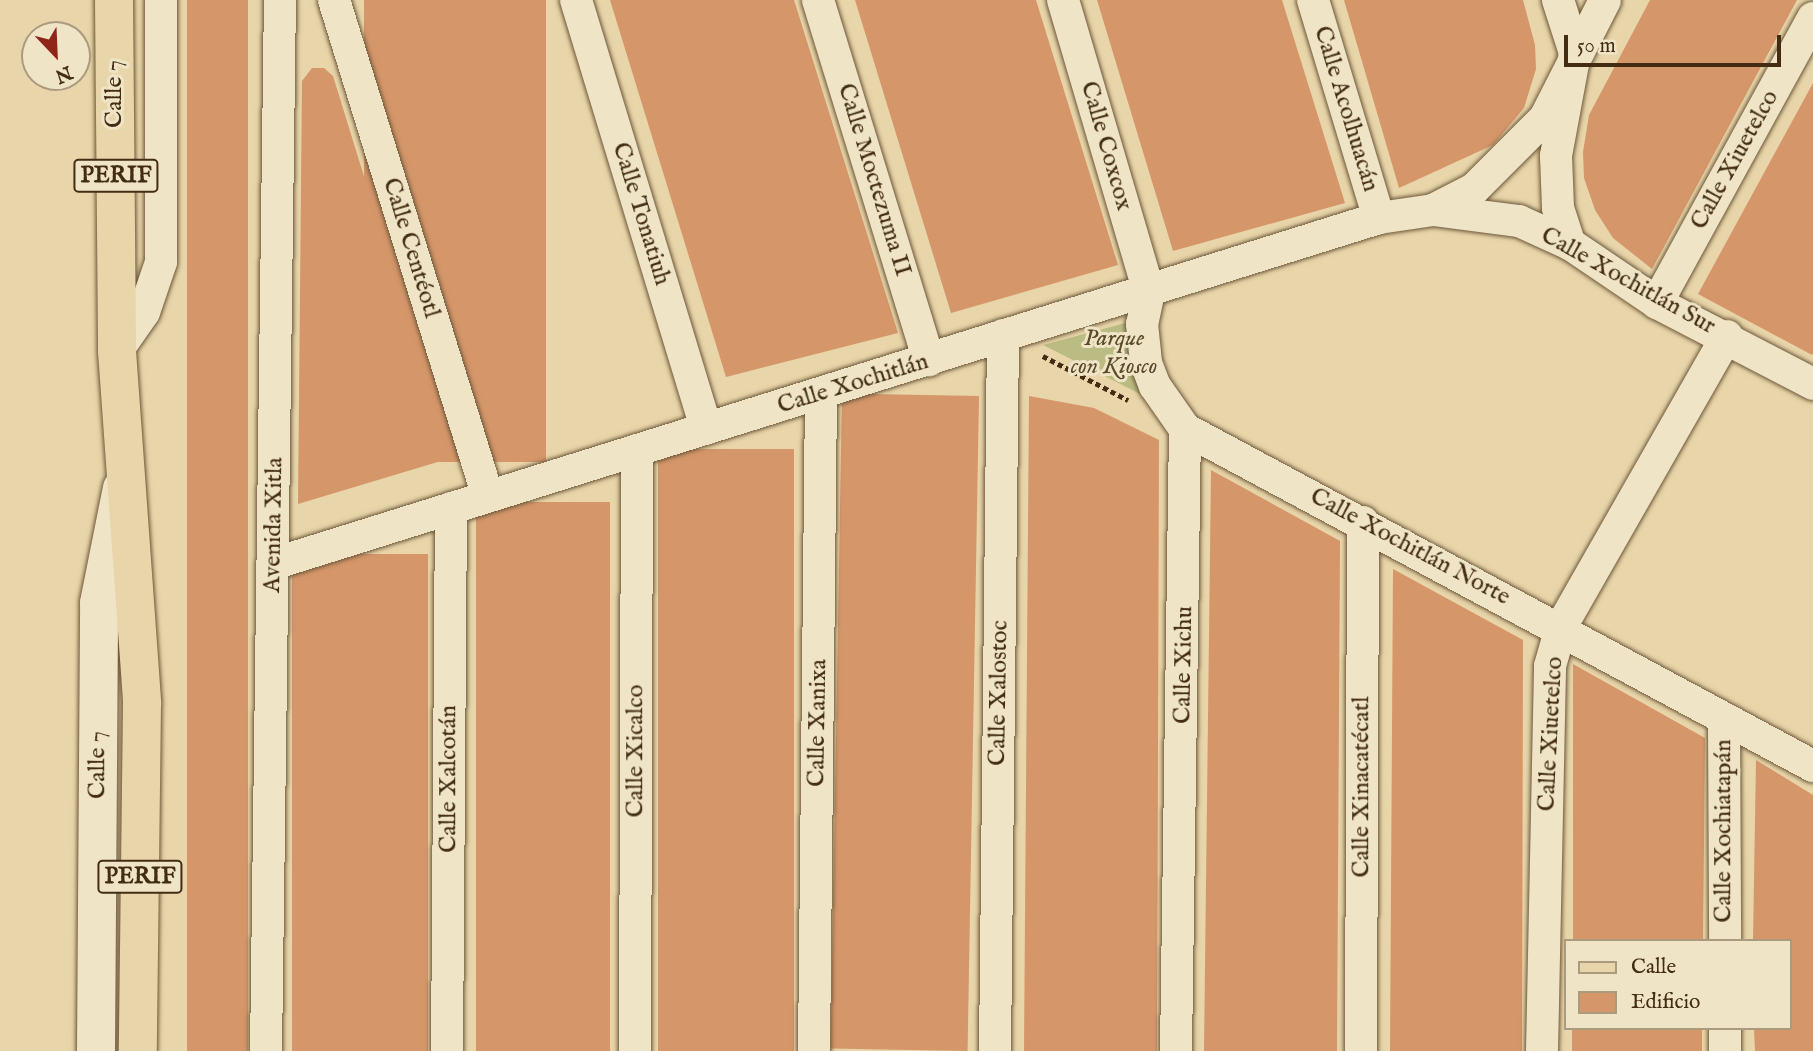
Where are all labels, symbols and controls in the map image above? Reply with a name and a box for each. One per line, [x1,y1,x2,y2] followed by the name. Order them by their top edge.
[21,21,91,91] north arrow
[1568,21,1785,65] scale bar
[1307,23,1385,195] street label: Calle Acolhuacán
[1577,33,1616,60] text: 50 m
[51,59,76,88] text: N
[101,60,129,128] street label: Calle 7
[1074,78,1138,214] street label: Calle Coxcox
[831,80,917,280] street label: Calle Moctezuma II
[1685,85,1785,235] street label: Calle Xiuetelco
[606,139,676,289] street label: Calle Tonatiuh
[72,156,160,196] road number: PERIF
[376,175,446,321] street label: Calle Centéotl
[1536,221,1720,341] street label: Calle Xochitlán Sur
[1071,325,1157,381] park label: Parque con Kiosco
[774,347,932,421] street label: Calle Xochitlán
[258,457,290,593] street label: Avenida Xitla
[1305,482,1515,612] street label: Calle Xochitlán Norte
[1169,606,1199,724] street label: Calle Xichu
[983,620,1015,766] street label: Calle Xalostoc
[1533,656,1569,812] street label: Calle Xiuetelco
[802,659,834,787] street label: Calle Xanixa
[622,685,650,817] street label: Calle Xicalco
[1348,696,1376,878] street label: Calle Xinacatécatl
[435,705,463,853] street label: Calle Xalcotán
[84,731,112,799] street label: Calle 7
[1710,739,1738,923] street label: Calle Xochiatapán
[96,858,184,897] road number: PERIF
[1564,939,1792,1030] legend
[1631,954,1676,981] text: Calle
[1631,989,1700,1016] text: Edificio

